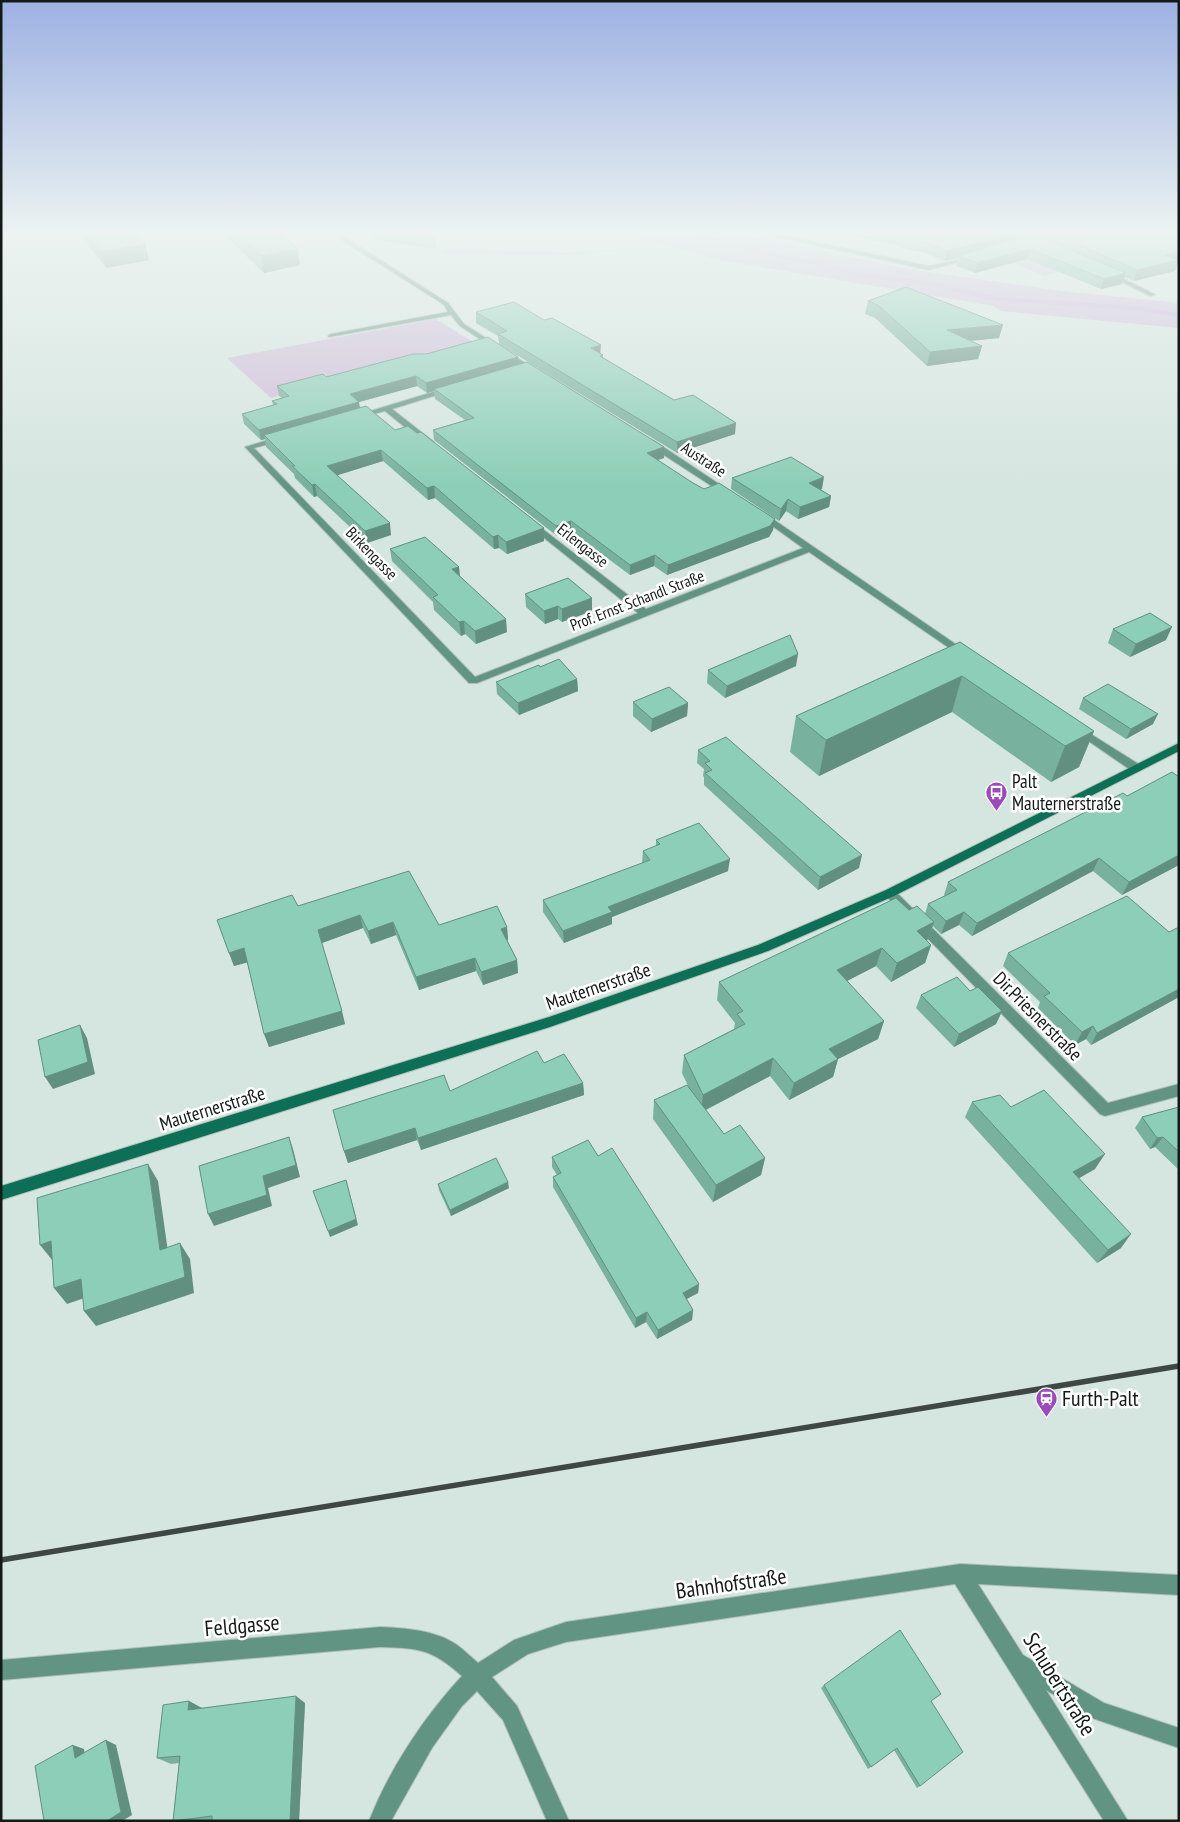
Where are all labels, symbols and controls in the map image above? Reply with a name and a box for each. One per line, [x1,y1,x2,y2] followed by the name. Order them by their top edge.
[678,437,730,481] street label: Austraße
[553,519,613,571] street label: Erlengasse
[342,522,402,584] street label: Birkengasse
[567,565,707,635] street label: Prof. Ernst Schandl Straße
[1012,769,1121,815] place label: Palt Mauternerstraße
[984,780,1008,811] bus stop icon: Palt Mauternerstraße
[543,957,654,1015] street label: Mauternerstraße
[988,966,1088,1066] street label: Dir.Priesnerstraße
[156,1081,268,1135] street label: Mauternerstraße
[1062,1384,1139,1412] place label: Furth-Palt
[1034,1386,1058,1417] station icon: Furth-Palt
[674,1561,788,1605] street label: Bahnhofstraße
[203,1608,281,1642] street label: Feldgasse
[1017,1627,1103,1741] street label: Schubertstraße

